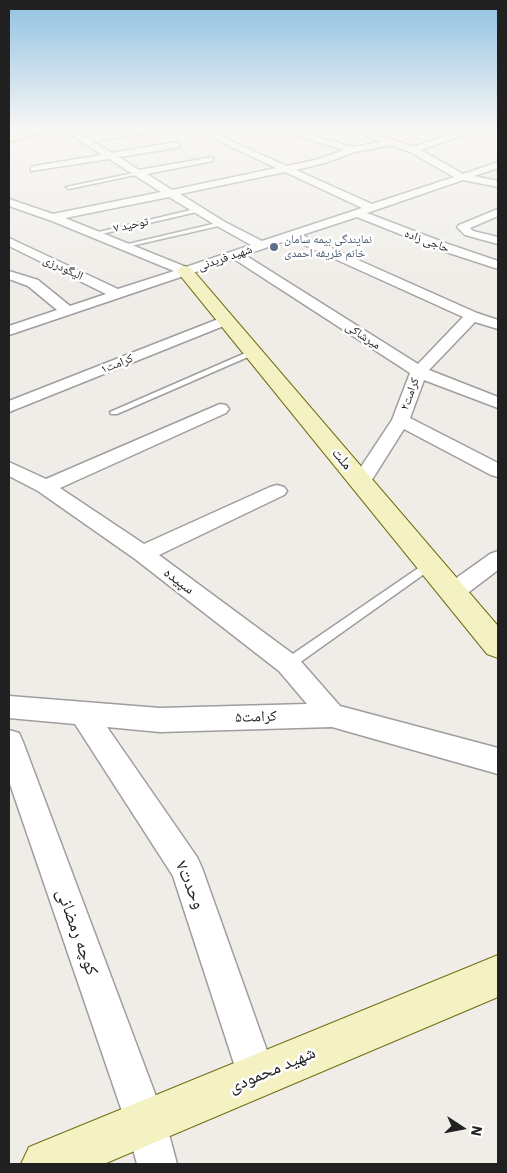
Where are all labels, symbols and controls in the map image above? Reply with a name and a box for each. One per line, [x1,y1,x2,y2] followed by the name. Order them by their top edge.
[112,214,150,236] street label: توحید ۷
[403,226,451,256] street label: حاجی زاده
[284,233,372,261] place label: نمایندگی بیمه سامان خانم ظریفه احمدی
[268,241,280,253] marker: نمایندگی بیمه سامان خانم ظریفه احمدی
[196,242,254,274] street label: شهید فریدنی
[41,252,85,284] street label: الیگودرزی
[343,319,383,353] street label: میرشاکی
[99,351,135,377] street label: کرامت۱
[398,376,422,412] street label: کرامت۲
[328,444,356,474] street label: ملت
[160,564,198,598] street label: سپیده
[235,707,277,727] street label: کرامت۵
[170,858,210,912] street label: ۷وحدت
[51,886,103,978] street label: کوچه رمضانی
[225,1042,319,1098] street label: شهید محمودی
[437,1103,487,1153] north arrow
[467,1124,487,1138] text: N

